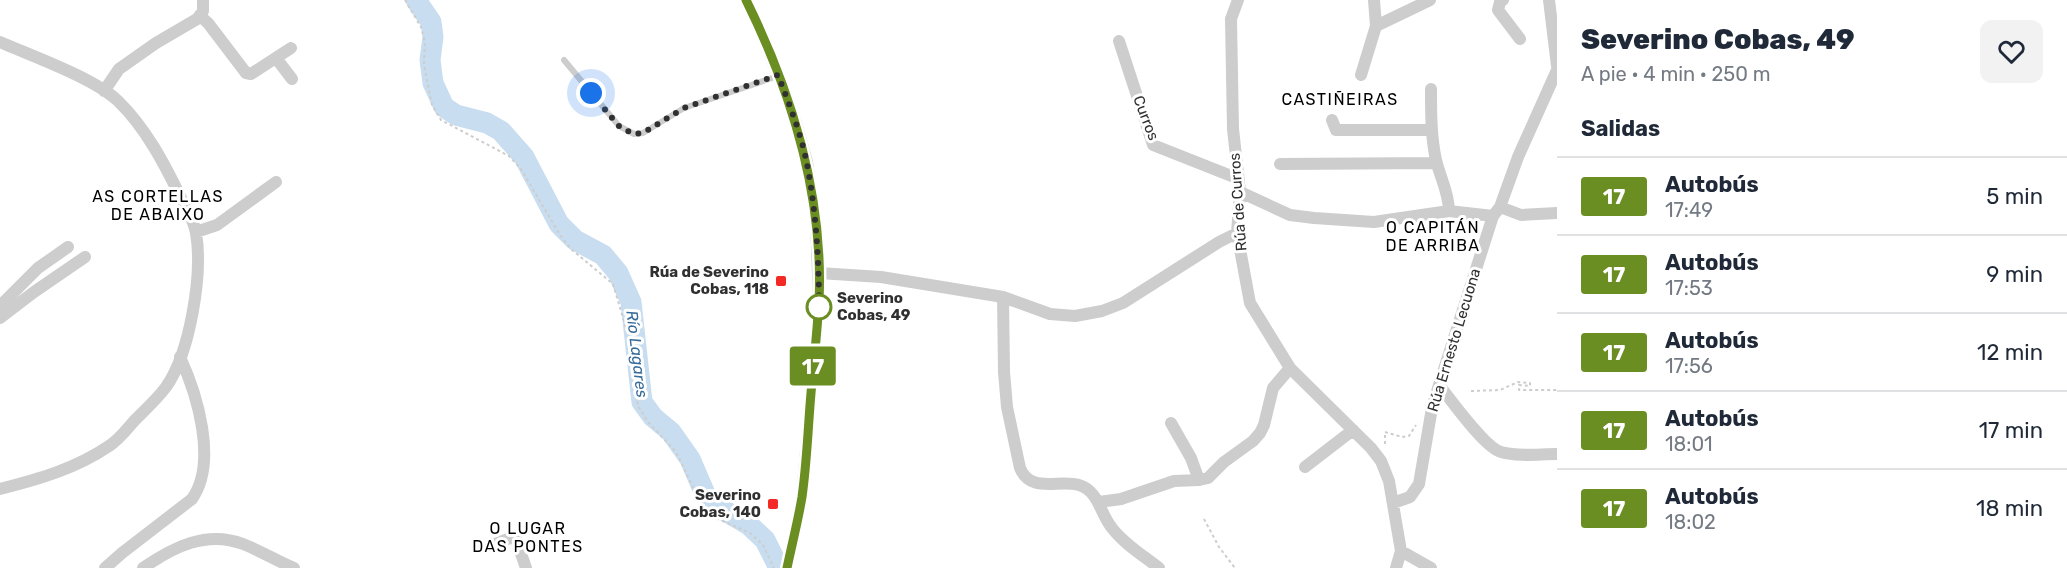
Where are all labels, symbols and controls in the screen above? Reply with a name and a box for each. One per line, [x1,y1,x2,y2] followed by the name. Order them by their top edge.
[1980,20,2043,83] button: heart
[1581,23,1855,56] text: Severino Cobas, 49
[1581,62,1771,86] text: A pie · 4 min · 250 m
[576,78,606,108] your location
[1281,90,1399,109] district label: CASTIÑEIRAS
[1129,93,1163,143] street label: Curros
[1581,115,1660,142] text: Salidas
[1226,152,1250,252] street label: Rúa de Curros
[1665,171,1759,198] text: Autobús
[1986,183,2043,210] text: 5 min
[1603,184,1625,209] text: 17
[92,187,224,224] district label: AS CORTELLAS DE ABAIXO
[1665,198,1713,222] text: 17:49
[1385,218,1481,255] district label: O CAPITÁN DE ARRIBA
[1665,249,1759,276] text: Autobús
[1986,261,2043,288] text: 9 min
[1603,262,1625,287] text: 17
[649,263,769,298] place label: Rúa de Severino Cobas, 118
[1424,266,1484,414] street label: Rúa Ernesto Lecuona
[774,274,788,288] marker: Rúa de Severino Cobas, 118
[1665,276,1713,300] text: 17:53
[837,289,911,324] place label: Severino Cobas, 49
[806,294,832,320] marker: Severino Cobas, 49
[622,309,652,399] water label: Río Lagares
[1665,327,1759,354] text: Autobús
[1977,339,2043,366] text: 12 min
[1603,340,1625,365] text: 17
[786,346,840,386] line badge: 17
[802,354,824,379] text: 17
[1665,354,1713,378] text: 17:56
[1665,405,1759,432] text: Autobús
[1979,417,2043,444] text: 17 min
[1603,418,1625,443] text: 17
[1665,432,1713,456] text: 18:01
[1665,483,1759,510] text: Autobús
[679,486,761,521] place label: Severino Cobas, 140
[1976,495,2043,522] text: 18 min
[1603,496,1625,521] text: 17
[766,497,780,511] marker: Severino Cobas, 140
[1665,510,1716,534] text: 18:02
[472,519,584,556] district label: O LUGAR DAS PONTES

